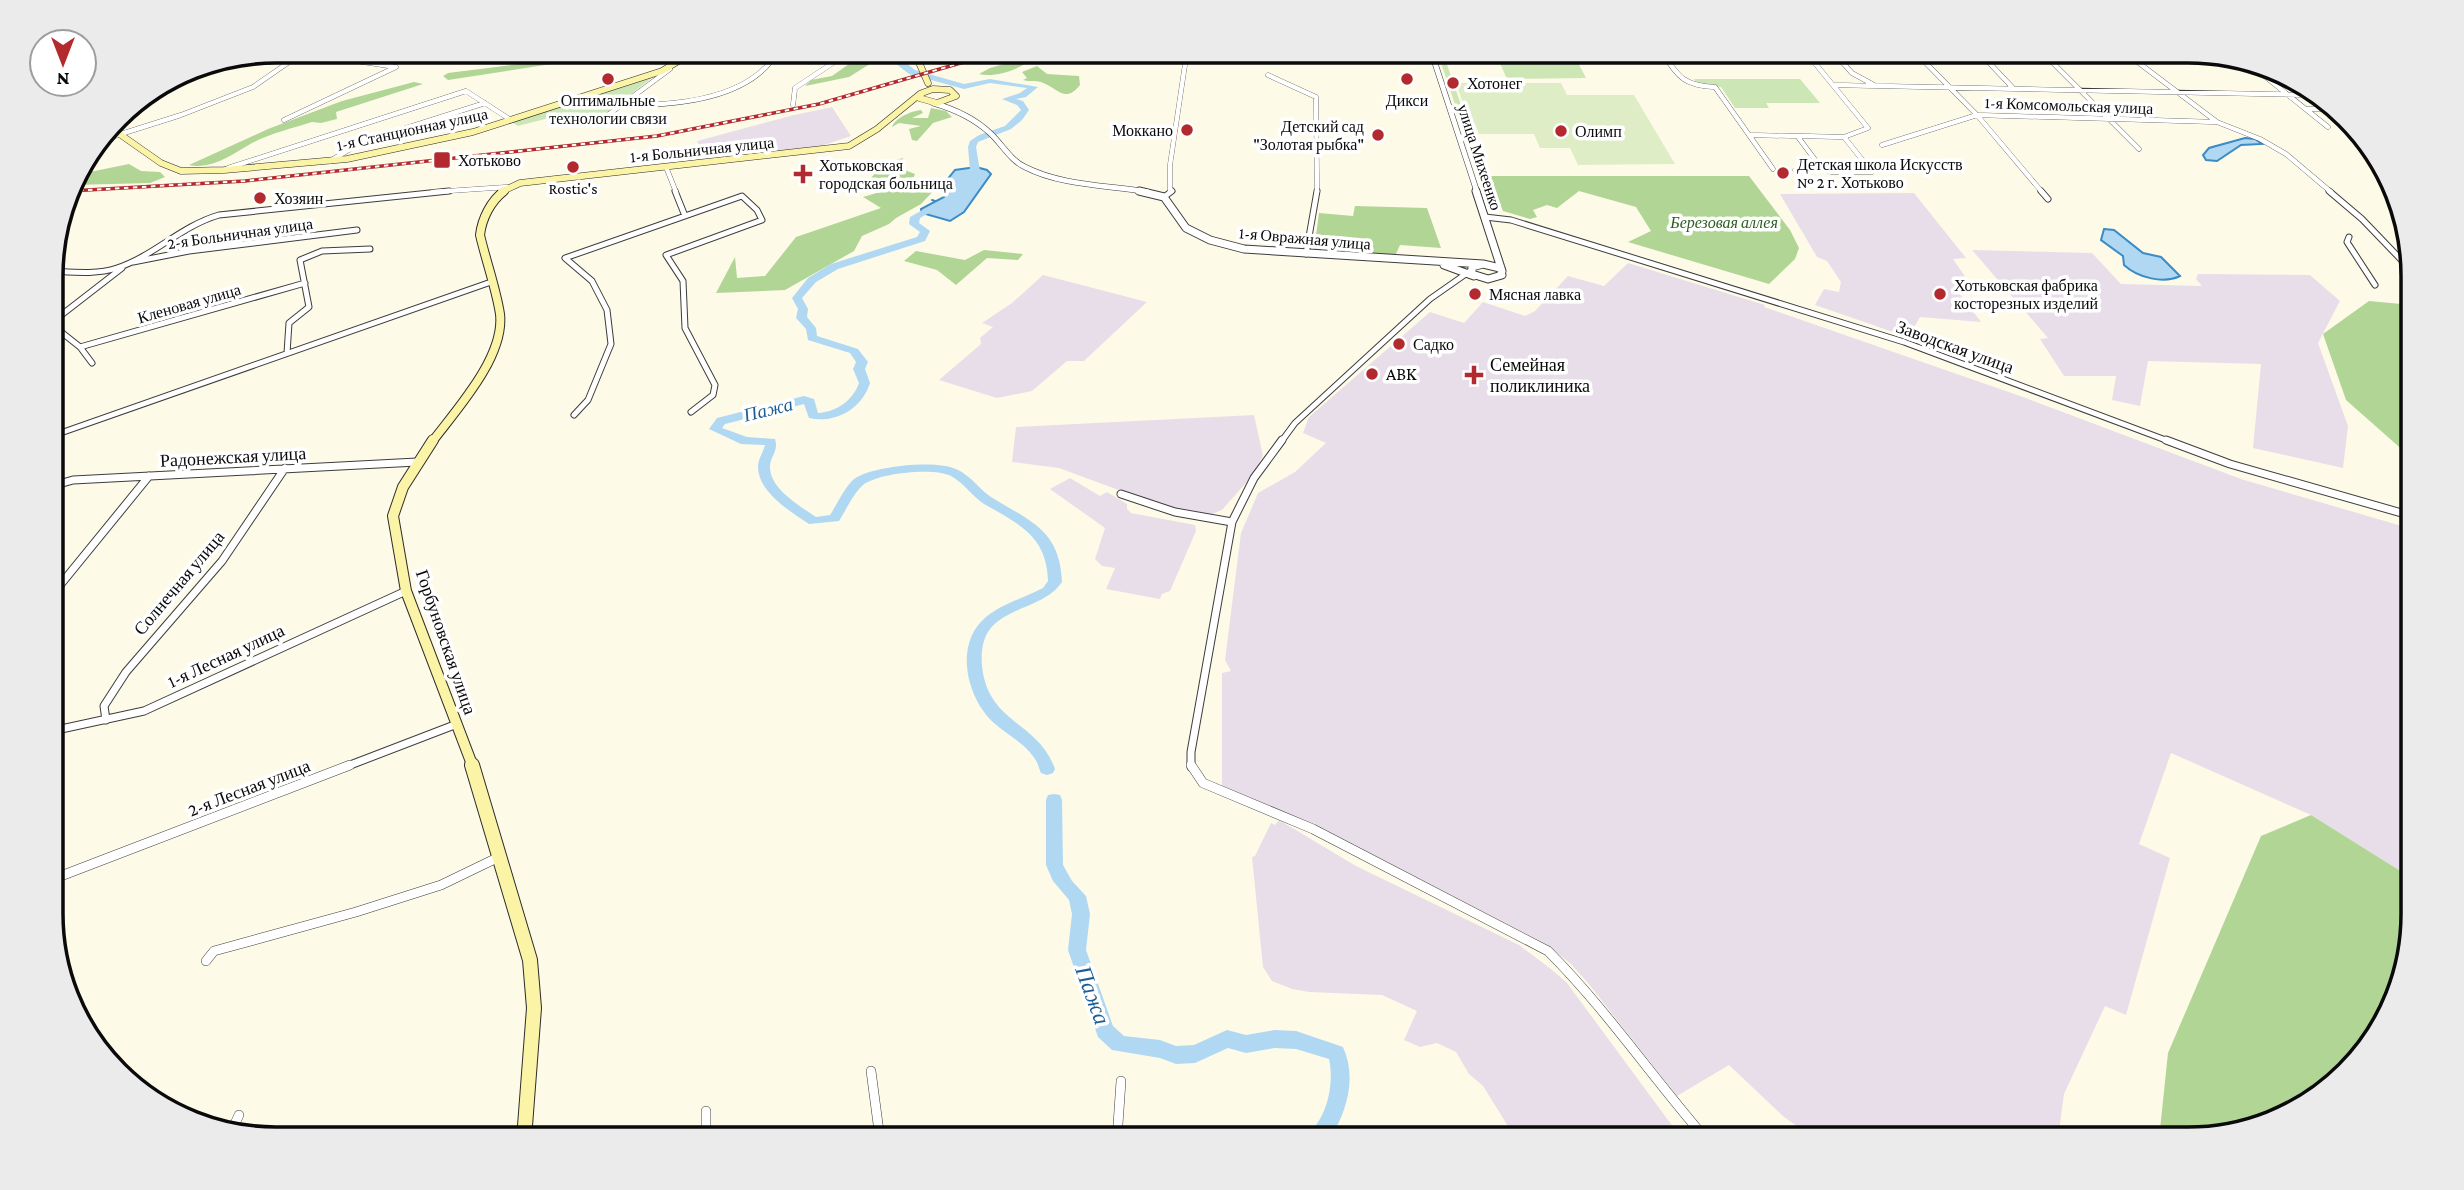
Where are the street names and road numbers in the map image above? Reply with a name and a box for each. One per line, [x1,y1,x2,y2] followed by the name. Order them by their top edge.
[1984,94,2154,118] street label: 1-я Комсомольская улица
[1453,102,1505,213] street label: улица Михеенко
[335,105,489,155] street label: 1-я Станционная улица
[629,133,775,166] street label: 1-я Больничная улица
[166,215,314,253] street label: 2-я Больничная улица
[1238,224,1372,254] street label: 1-я Овражная улица
[136,281,243,327] street label: Кленовая улица
[1894,316,2016,378] street label: Заводская улица
[159,443,307,471] street label: Радонежская улица
[130,527,228,639] street label: Солнечная улица
[412,567,480,717] street label: Горбуновская улица
[164,620,288,692] street label: 1-я Лесная улица
[185,756,313,820] street label: 2-я Лесная улица

